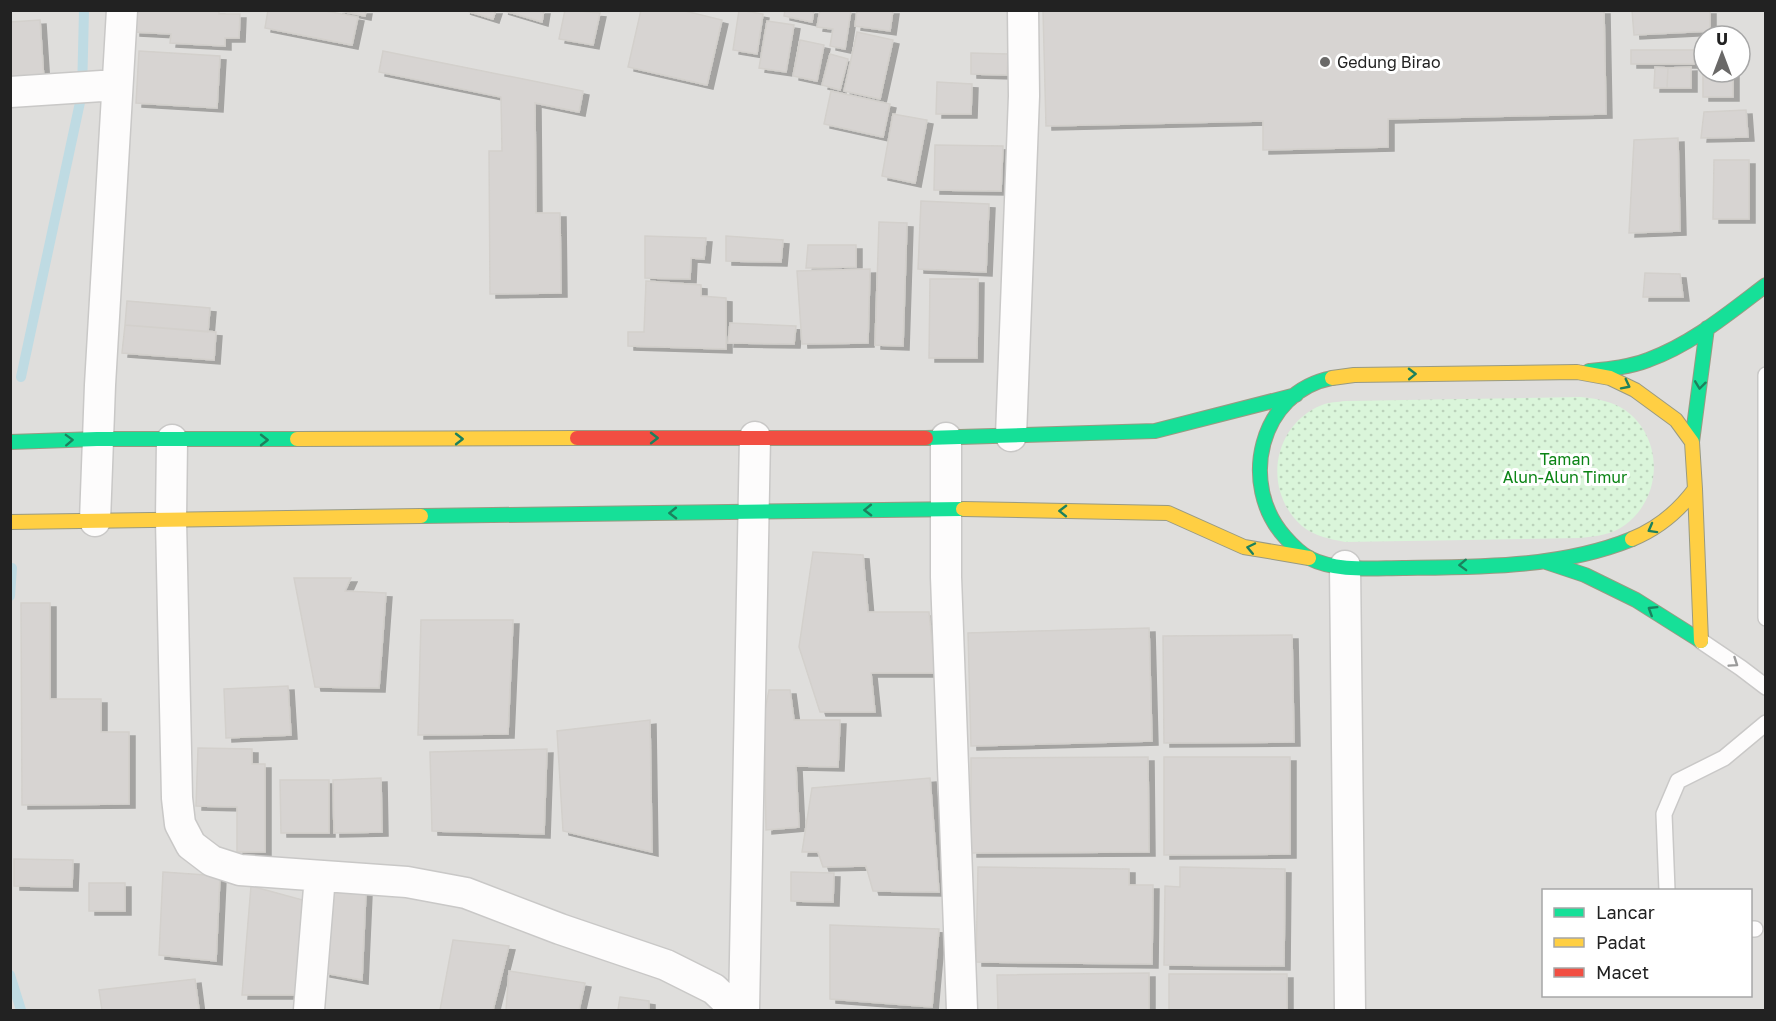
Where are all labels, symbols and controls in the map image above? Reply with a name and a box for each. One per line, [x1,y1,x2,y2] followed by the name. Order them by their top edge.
[1692,24,1752,84] north arrow
[1716,29,1728,49] text: U
[1337,52,1441,72] place label: Gedung Birao
[1318,55,1332,69] marker: Gedung Birao
[1408,368,1417,380] one-way arrow
[1619,378,1630,390] one-way arrow
[1694,381,1706,390] one-way arrow
[649,432,658,444] one-way arrow
[259,433,268,446] one-way arrow
[454,433,463,445] one-way arrow
[64,434,73,447] one-way arrow
[1503,449,1627,487] park label: Taman Alun-Alun Timur
[864,504,873,516] one-way arrow
[1059,505,1068,518] one-way arrow
[669,507,678,519] one-way arrow
[1648,522,1658,533] one-way arrow
[1247,542,1257,555] one-way arrow
[1458,559,1467,572] one-way arrow
[1648,605,1658,617] one-way arrow
[1727,656,1738,667] one-way arrow
[1542,889,1752,997] legend
[1596,901,1655,923] text: Lancar
[1596,931,1646,953] text: Padat
[1596,961,1649,983] text: Macet

